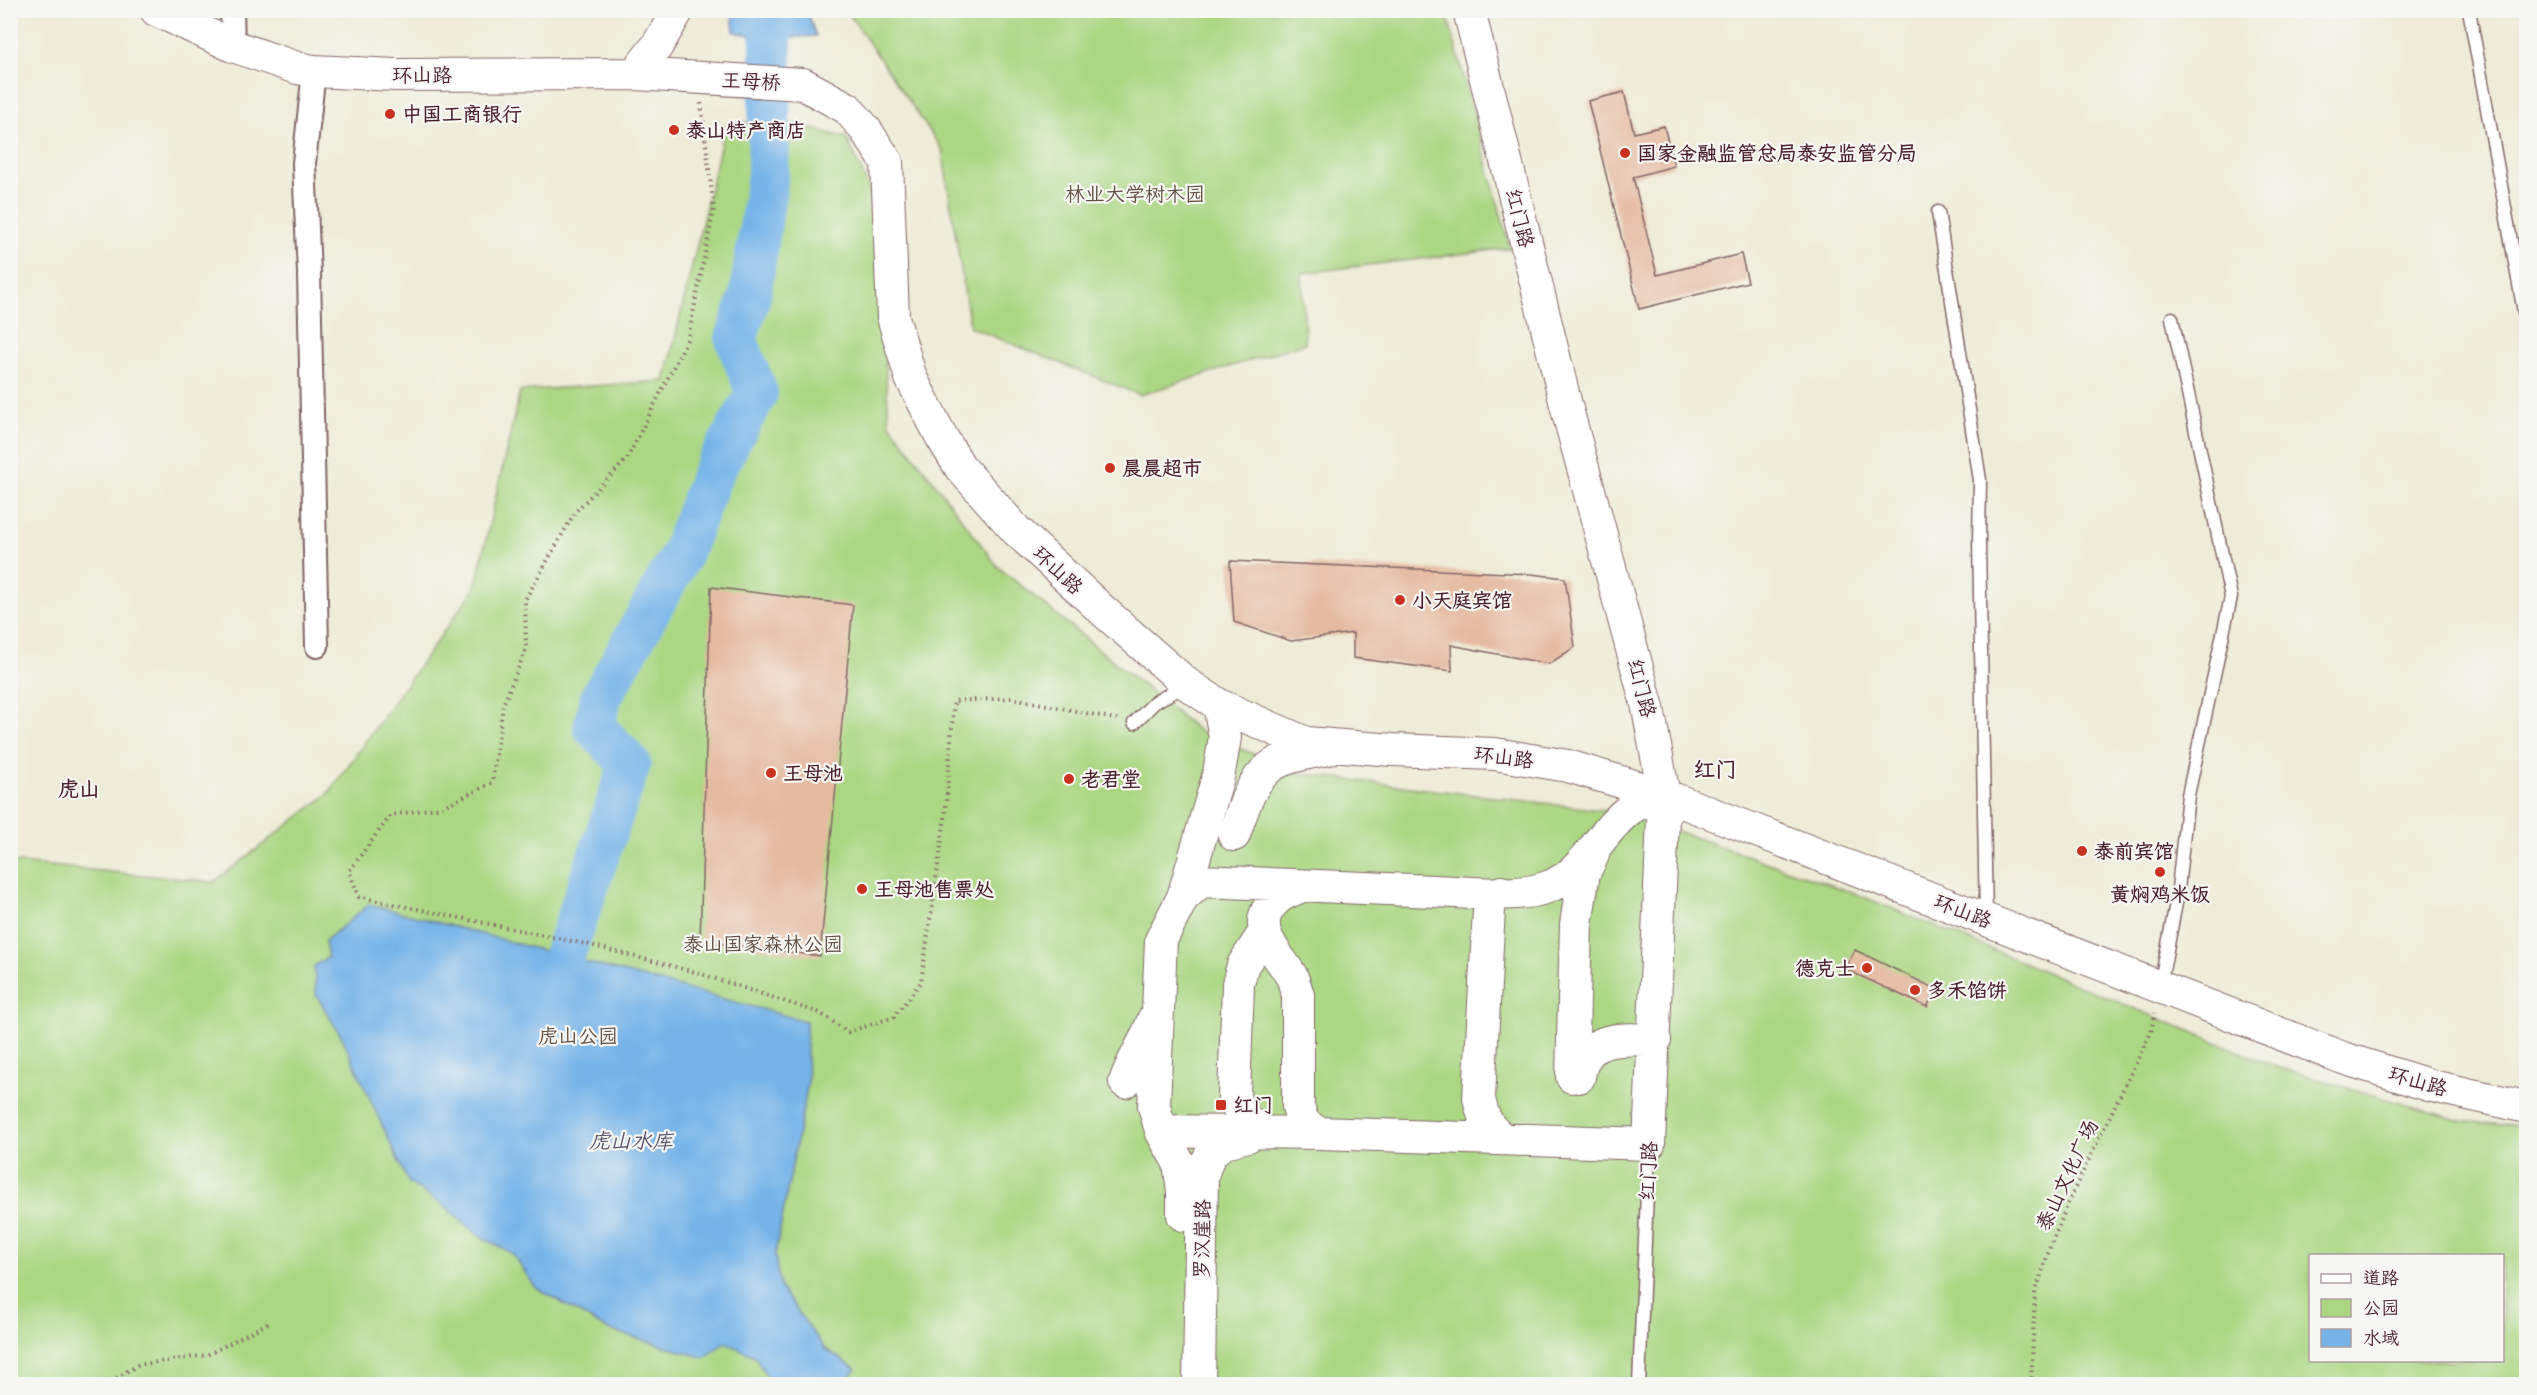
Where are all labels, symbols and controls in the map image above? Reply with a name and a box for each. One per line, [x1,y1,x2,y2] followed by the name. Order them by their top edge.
[392,64,453,87] street label: 环山路
[720,68,782,95] street label: 王母桥
[402,103,522,126] place label: 中国工商银行
[383,107,397,121] marker: 中国工商银行
[686,119,806,142] place label: 泰山特产商店
[667,123,681,137] marker: 泰山特产商店
[1637,142,1917,165] place label: 国家金融监管总局泰安监管分局
[1618,146,1632,160] marker: 国家金融监管总局泰安监管分局
[1065,183,1205,206] park label: 林业大学树木园
[1501,186,1538,251] street label: 红门路
[1122,457,1202,480] place label: 晨晨超市
[1103,461,1117,475] marker: 晨晨超市
[1028,541,1088,600] street label: 环山路
[1412,589,1512,612] place label: 小天庭宾馆
[1393,593,1407,607] marker: 小天庭宾馆
[1623,656,1660,721] street label: 红门路
[1473,742,1536,773] street label: 环山路
[1693,757,1737,783] district label: 红门
[783,762,843,785] place label: 王母池
[764,766,778,780] marker: 王母池
[1081,768,1141,791] place label: 老君堂
[1062,772,1076,786] marker: 老君堂
[58,777,100,801] district label: 虎山
[2094,840,2174,863] place label: 泰前宾馆
[2075,844,2089,858] marker: 泰前宾馆
[2153,865,2167,879] marker: 黄焖鸡米饭
[874,878,994,901] place label: 王母池售票处
[855,882,869,896] marker: 王母池售票处
[2110,883,2210,906] place label: 黄焖鸡米饭
[1931,890,1996,933] street label: 环山路
[683,933,843,956] park label: 泰山国家森林公园
[1795,957,1855,980] place label: 德克士
[1860,961,1874,975] marker: 德克士
[1927,979,2007,1002] place label: 多禾馅饼
[1908,983,1922,997] marker: 多禾馅饼
[538,1025,618,1048] park label: 虎山公园
[2386,1062,2451,1101] street label: 环山路
[1233,1094,1273,1117] place label: 红门
[1214,1098,1228,1112] marker: 红门
[2032,1116,2103,1234] street label: 泰山文化广场
[589,1129,675,1153] water label: 虎山水库
[1635,1139,1662,1202] street label: 红门路
[1190,1198,1215,1279] street label: 罗汉崖路
[2309,1254,2504,1362] legend
[2363,1268,2399,1289] text: 道路
[2363,1298,2399,1319] text: 公园
[2363,1328,2399,1349] text: 水域

